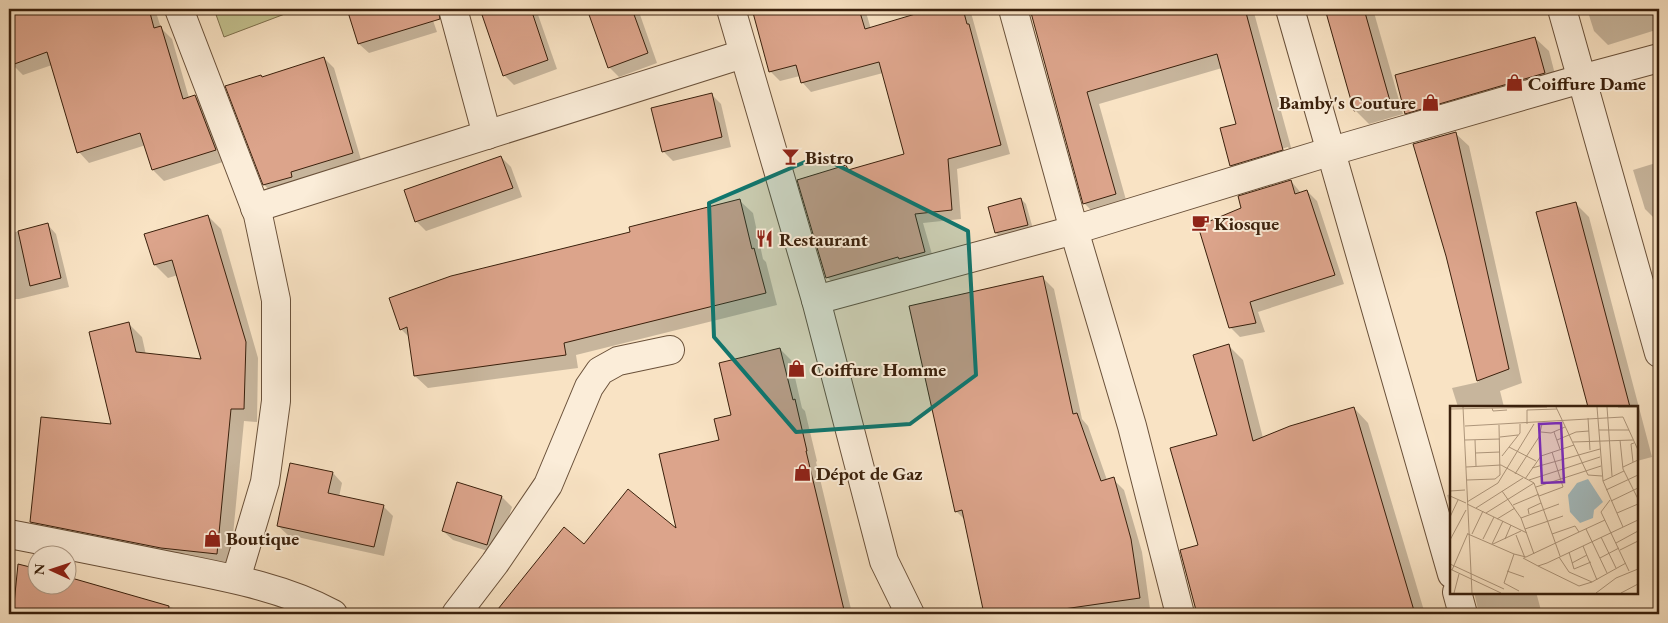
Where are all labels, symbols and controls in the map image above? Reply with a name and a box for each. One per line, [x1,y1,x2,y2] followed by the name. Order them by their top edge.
[1528,71,1646,96] place label: Coiffure Dame
[1504,73,1524,93] shop icon: Coiffure Dame
[1279,90,1416,115] place label: Bamby's Couture
[1420,92,1440,112] shop icon: Bamby's Couture
[805,145,854,170] place label: Bistro
[781,147,801,167] bar icon: Bistro
[1214,211,1279,236] place label: Kiosque
[1190,213,1210,233] cafe icon: Kiosque
[779,227,868,252] place label: Restaurant
[755,229,775,249] restaurant icon: Restaurant
[811,357,946,382] place label: Coiffure Homme
[787,359,807,379] shop icon: Coiffure Homme
[1450,406,1638,593] inset map
[816,461,923,486] place label: Dépot de Gaz
[792,463,812,483] shop icon: Dépot de Gaz
[226,526,299,551] place label: Boutique
[202,528,222,548] shop icon: Boutique
[28,546,78,596] north arrow
[30,563,48,575] text: N

